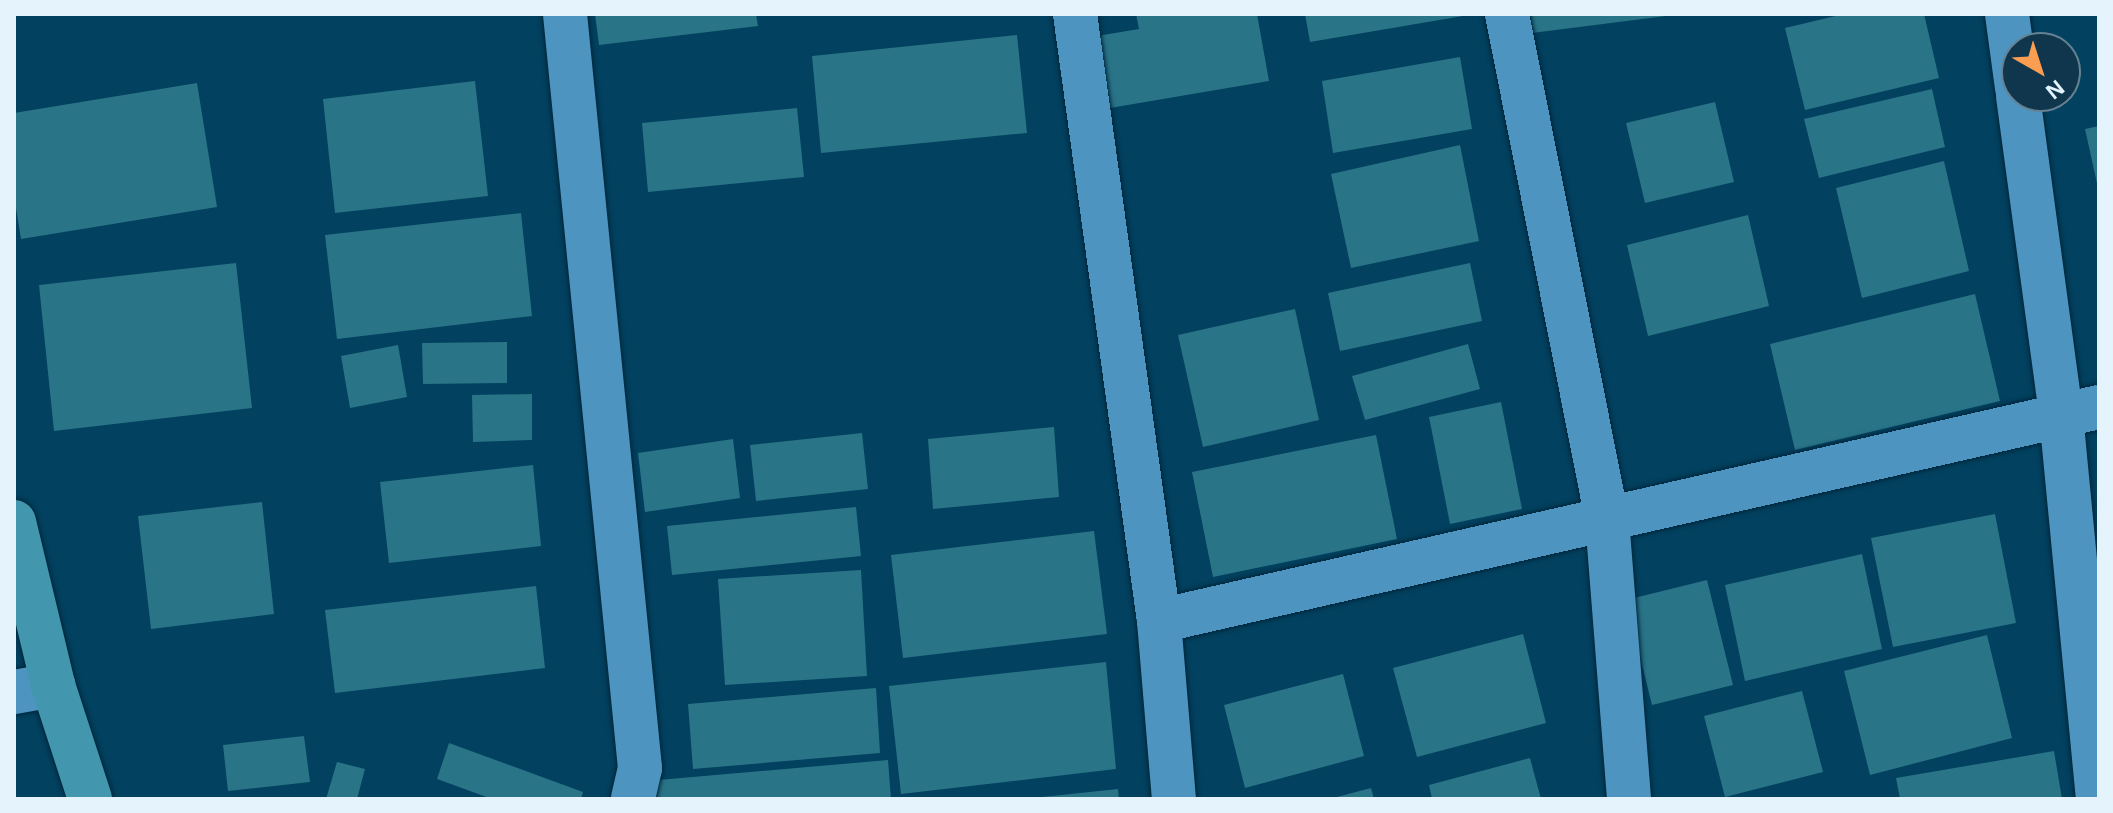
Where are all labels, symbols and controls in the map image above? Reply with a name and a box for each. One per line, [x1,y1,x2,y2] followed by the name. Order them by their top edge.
[2001,32,2081,112] north arrow
[2041,75,2069,104] text: N

